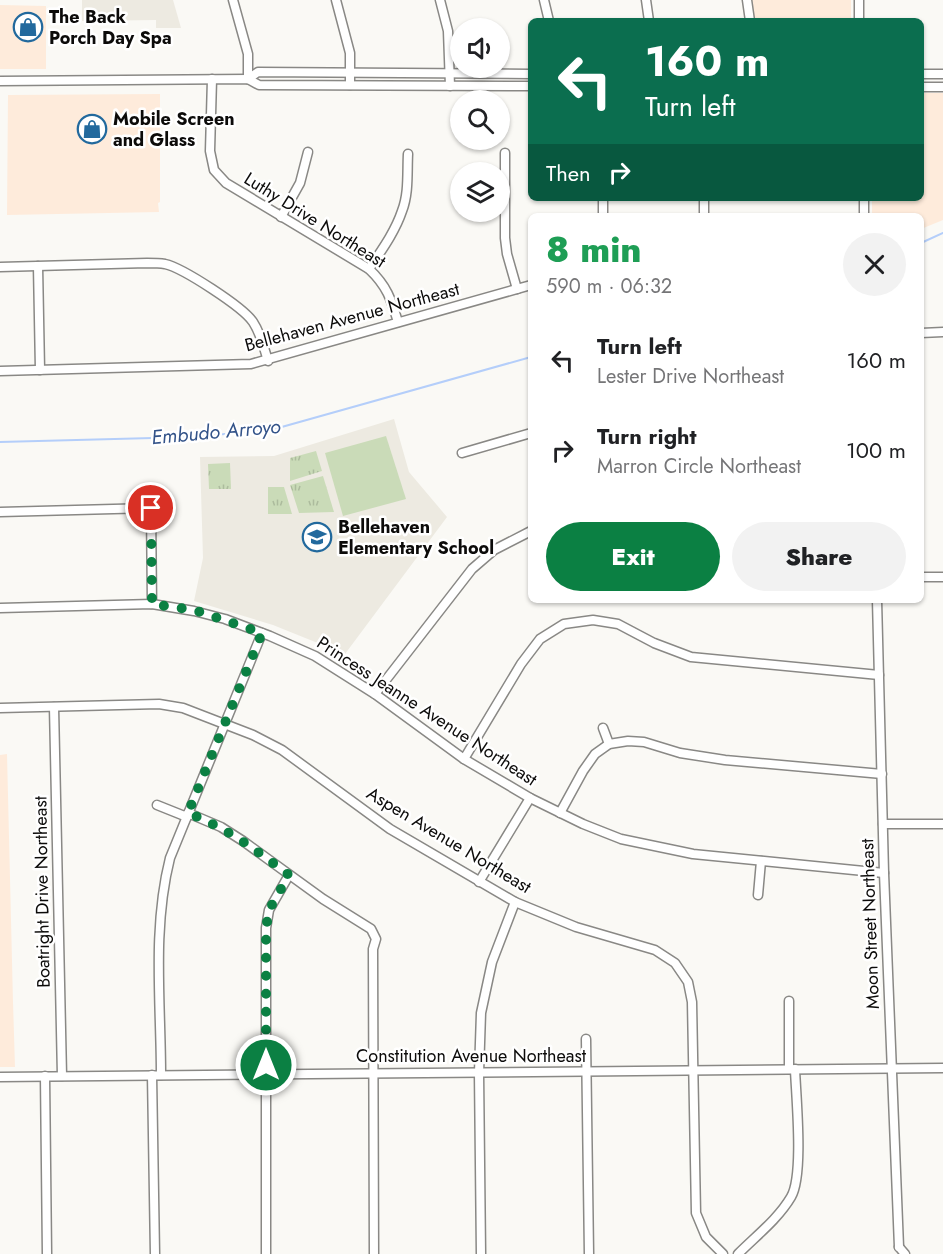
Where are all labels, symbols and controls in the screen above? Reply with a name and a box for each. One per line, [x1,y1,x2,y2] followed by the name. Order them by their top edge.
[49,4,172,51] place label: The Back Porch Day Spa
[12,11,44,43] shop icon: The Back Porch Day Spa
[450,18,510,222] map controls
[450,18,510,78] button: sound
[645,31,769,92] text: 160 m
[546,42,624,120] icon: left
[645,87,735,126] text: Turn left
[450,90,510,150] button: search
[113,106,235,153] place label: Mobile Screen and Glass
[76,113,108,145] shop icon: Mobile Screen and Glass
[603,156,636,189] icon: right
[546,157,591,189] text: Then
[450,162,510,222] button: layers
[239,166,392,275] street label: Luthy Drive Northeast
[546,223,642,275] text: 8 min
[843,233,906,296] button: close
[546,272,672,301] text: 590 m · 06:32
[242,276,463,358] street label: Bellehaven Avenue Northeast
[597,330,682,362] text: Turn left
[546,344,579,377] icon: left
[846,344,906,376] text: 160 m
[597,362,784,391] text: Lester Drive Northeast
[150,412,282,452] water label: Embudo Arroyo
[597,420,697,452] text: Turn right
[546,434,579,467] icon: right
[846,434,906,466] text: 100 m
[597,452,801,481] text: Marron Circle Northeast
[125,482,176,533] pin
[134,491,167,524] icon: arrive
[338,514,494,561] place label: Bellehaven Elementary School
[301,521,333,553] school or university icon: Bellehaven Elementary School
[546,522,720,591] button: Exit
[732,522,906,591] button: Share
[312,630,543,793] street label: Princess Jeanne Avenue Northeast
[362,780,537,900] street label: Aspen Avenue Northeast
[27,795,57,988] street label: Boatright Drive Northeast
[854,838,886,1010] street label: Moon Street Northeast
[234,1033,298,1097] position arrow
[356,1043,587,1069] street label: Constitution Avenue Northeast

